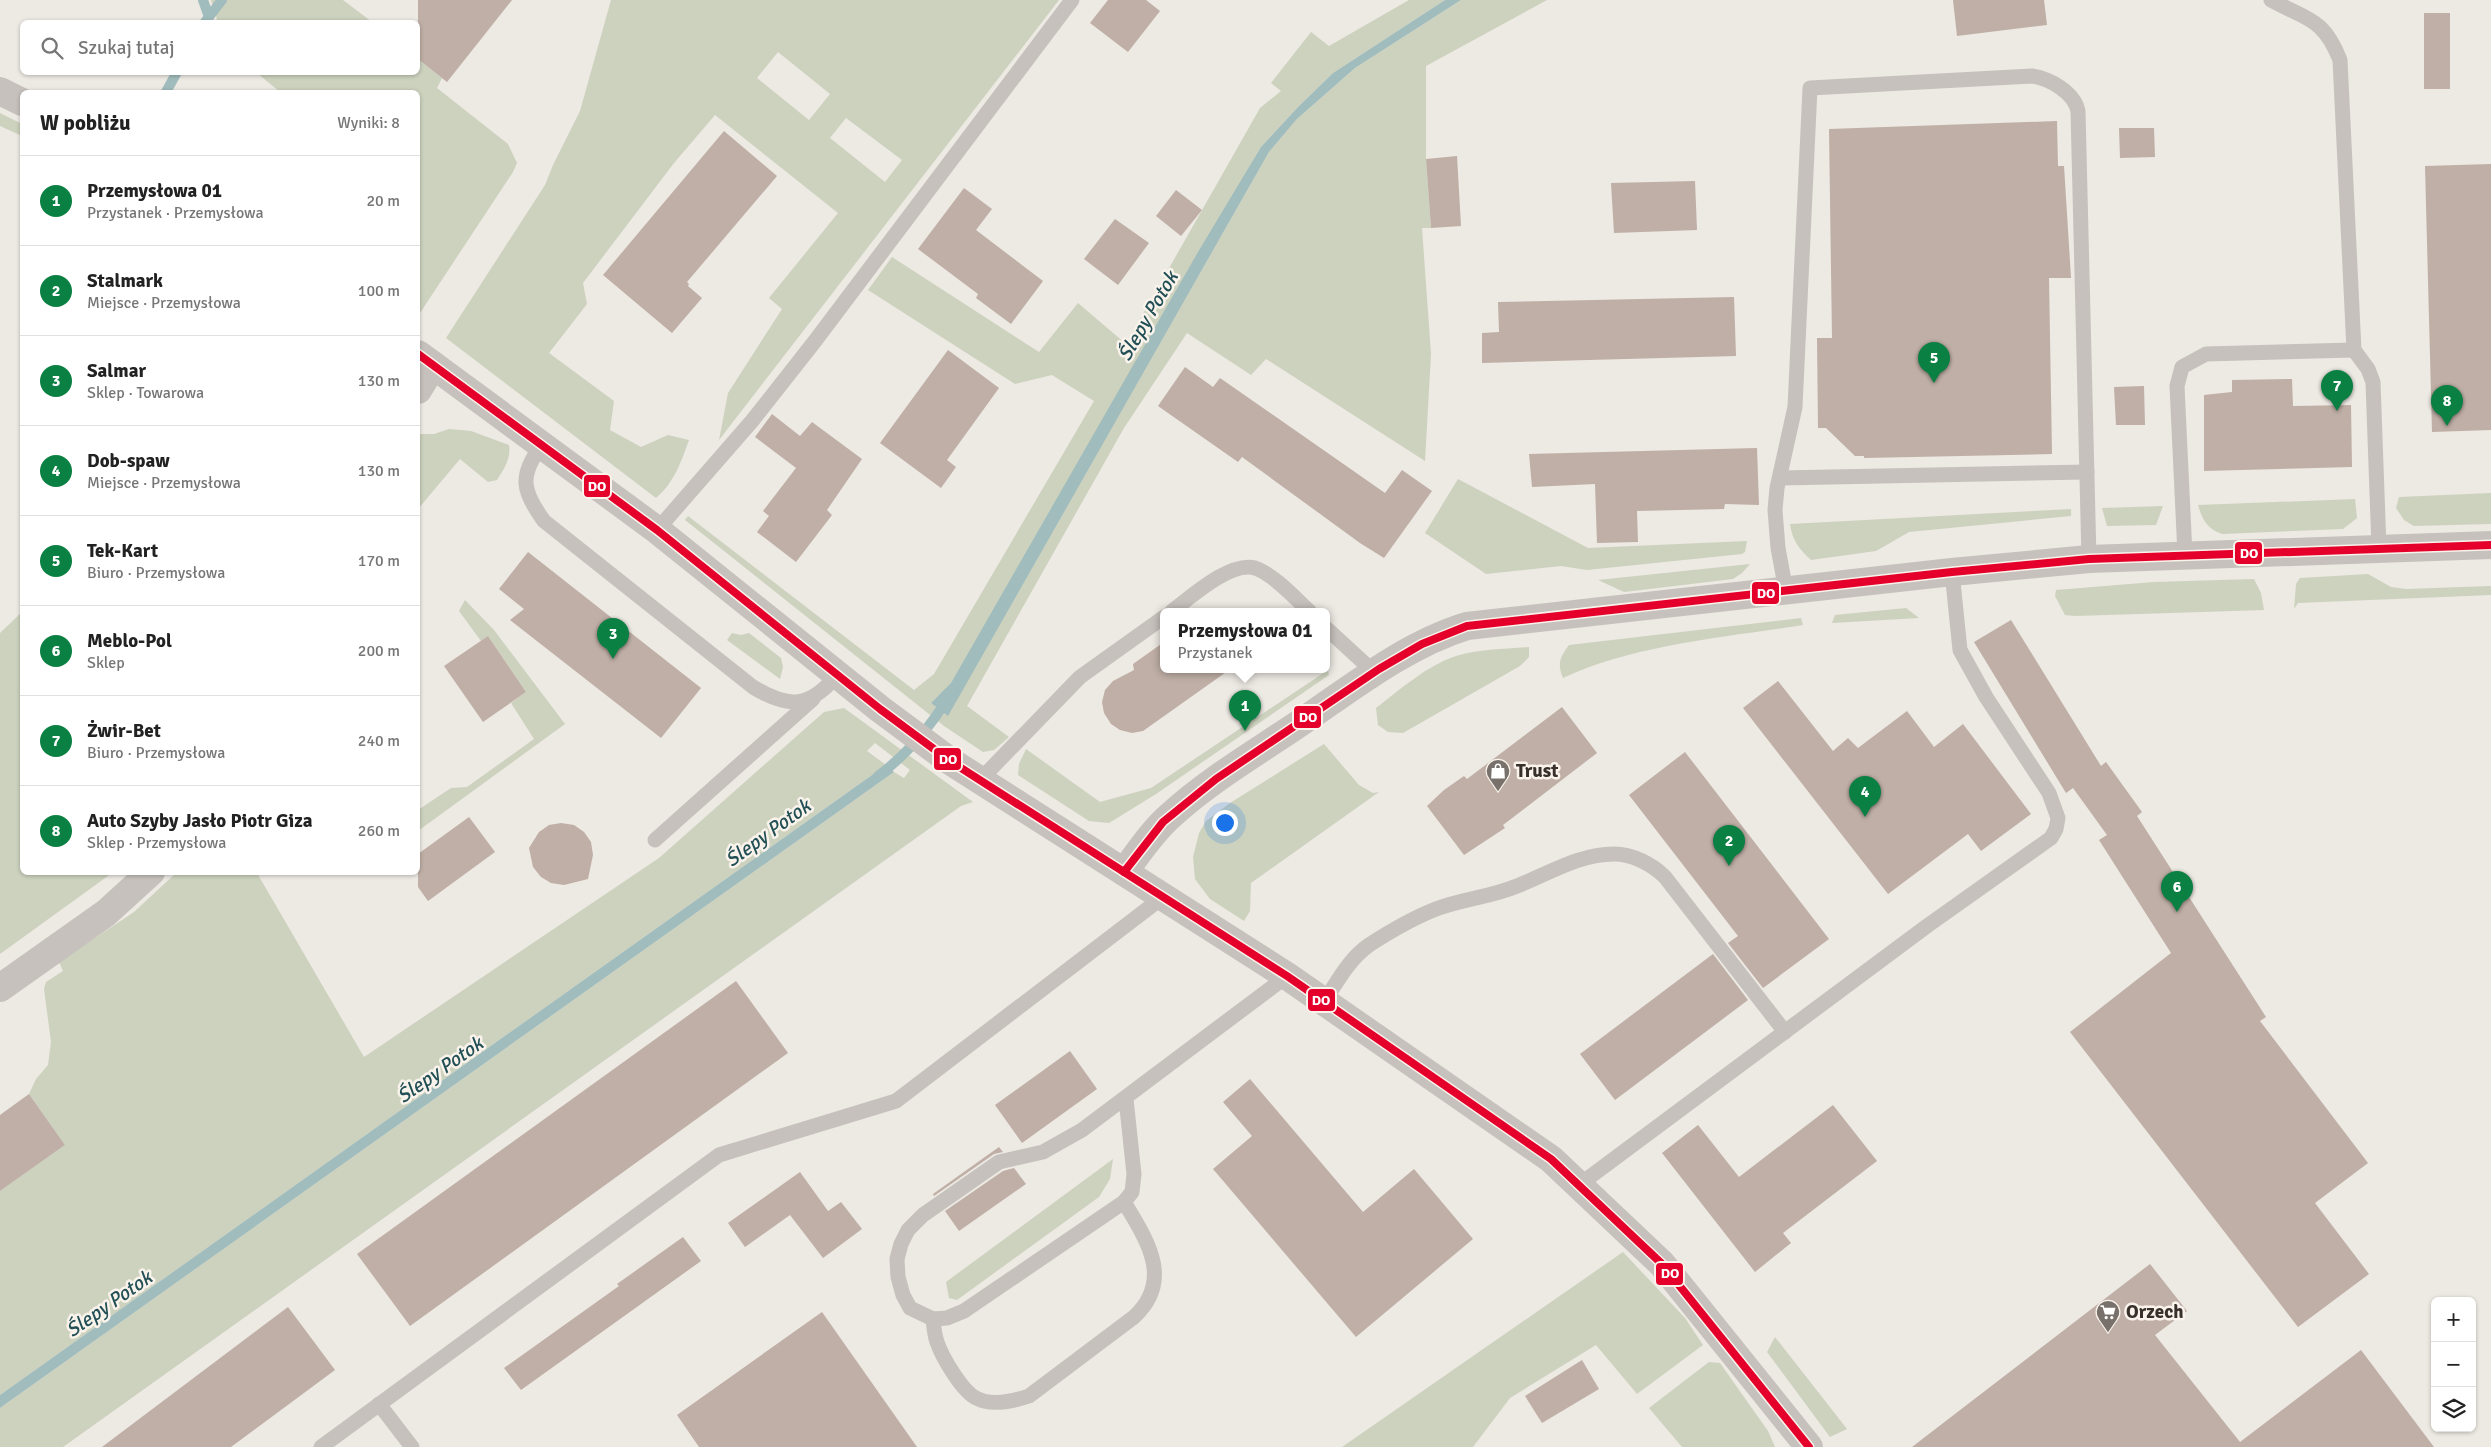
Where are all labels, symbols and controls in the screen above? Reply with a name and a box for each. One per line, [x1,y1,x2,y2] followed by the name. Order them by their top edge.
[20,20,420,75] search box
[38,34,66,62] icon: search
[78,36,175,60] text: Szukaj tutaj
[40,110,131,136] text: W pobliżu
[337,113,400,133] text: Wyniki: 8
[87,179,222,203] text: Przemysłowa 01
[52,191,60,211] text: 1
[366,191,400,211] text: 20 m
[87,203,264,223] text: Przystanek · Przemysłowa
[1112,265,1185,365] water label: Ślepy Potok
[87,269,163,293] text: Stalmark
[52,281,60,301] text: 2
[358,281,400,301] text: 100 m
[87,293,241,313] text: Miejsce · Przemysłowa
[1918,342,1950,383] pin: 5
[87,359,146,383] text: Salmar
[2321,370,2353,411] pin: 7
[52,371,60,391] text: 3
[358,371,400,391] text: 130 m
[87,383,204,403] text: Sklep · Towarowa
[2431,385,2463,426] pin: 8
[87,449,170,473] text: Dob-spaw
[52,461,60,481] text: 4
[358,461,400,481] text: 130 m
[87,473,241,493] text: Miejsce · Przemysłowa
[583,474,611,498] line badge: DO
[588,478,606,495] text: DO
[87,539,158,563] text: Tek-Kart
[2234,541,2263,565] line badge: DO
[2240,545,2258,562] text: DO
[52,551,60,571] text: 5
[358,551,400,571] text: 170 m
[87,563,225,583] text: Biuro · Przemysłowa
[1751,581,1780,605] line badge: DO
[1757,585,1775,602] text: DO
[1160,608,1330,673] popup
[597,618,629,659] pin: 3
[1178,619,1313,643] text: Przemysłowa 01
[87,629,172,653] text: Meblo-Pol
[52,641,60,661] text: 6
[358,641,400,661] text: 200 m
[1178,643,1252,663] text: Przystanek
[87,653,125,673] text: Sklep
[1229,690,1261,731] pin: 1
[1293,705,1322,729] line badge: DO
[1299,709,1317,726] text: DO
[87,719,161,743] text: Żwir-Bet
[52,731,60,751] text: 7
[358,731,400,751] text: 240 m
[87,743,225,763] text: Biuro · Przemysłowa
[933,747,962,771] line badge: DO
[939,751,957,768] text: DO
[1485,758,1511,792] shop icon: Trust
[1516,759,1558,783] place label: Trust
[1849,776,1881,817] pin: 4
[720,793,817,872] water label: Ślepy Potok
[87,809,312,833] text: Auto Szyby Jasło Piotr Giza
[1212,810,1238,836] your location
[52,821,60,841] text: 8
[358,821,400,841] text: 260 m
[1713,825,1745,866] pin: 2
[87,833,226,853] text: Sklep · Przemysłowa
[2161,871,2193,912] pin: 6
[1307,988,1336,1012] line badge: DO
[1312,992,1330,1009] text: DO
[392,1030,489,1109] water label: Ślepy Potok
[1655,1262,1684,1286] line badge: DO
[61,1264,158,1343] water label: Ślepy Potok
[1661,1265,1679,1282] text: DO
[2431,1297,2476,1432] map controls
[2431,1297,2476,1342] button: +
[2095,1299,2121,1333] supermarket icon: Orzech
[2126,1300,2183,1324] place label: Orzech
[2431,1342,2476,1387] button: −
[2431,1387,2476,1432] button: layers

